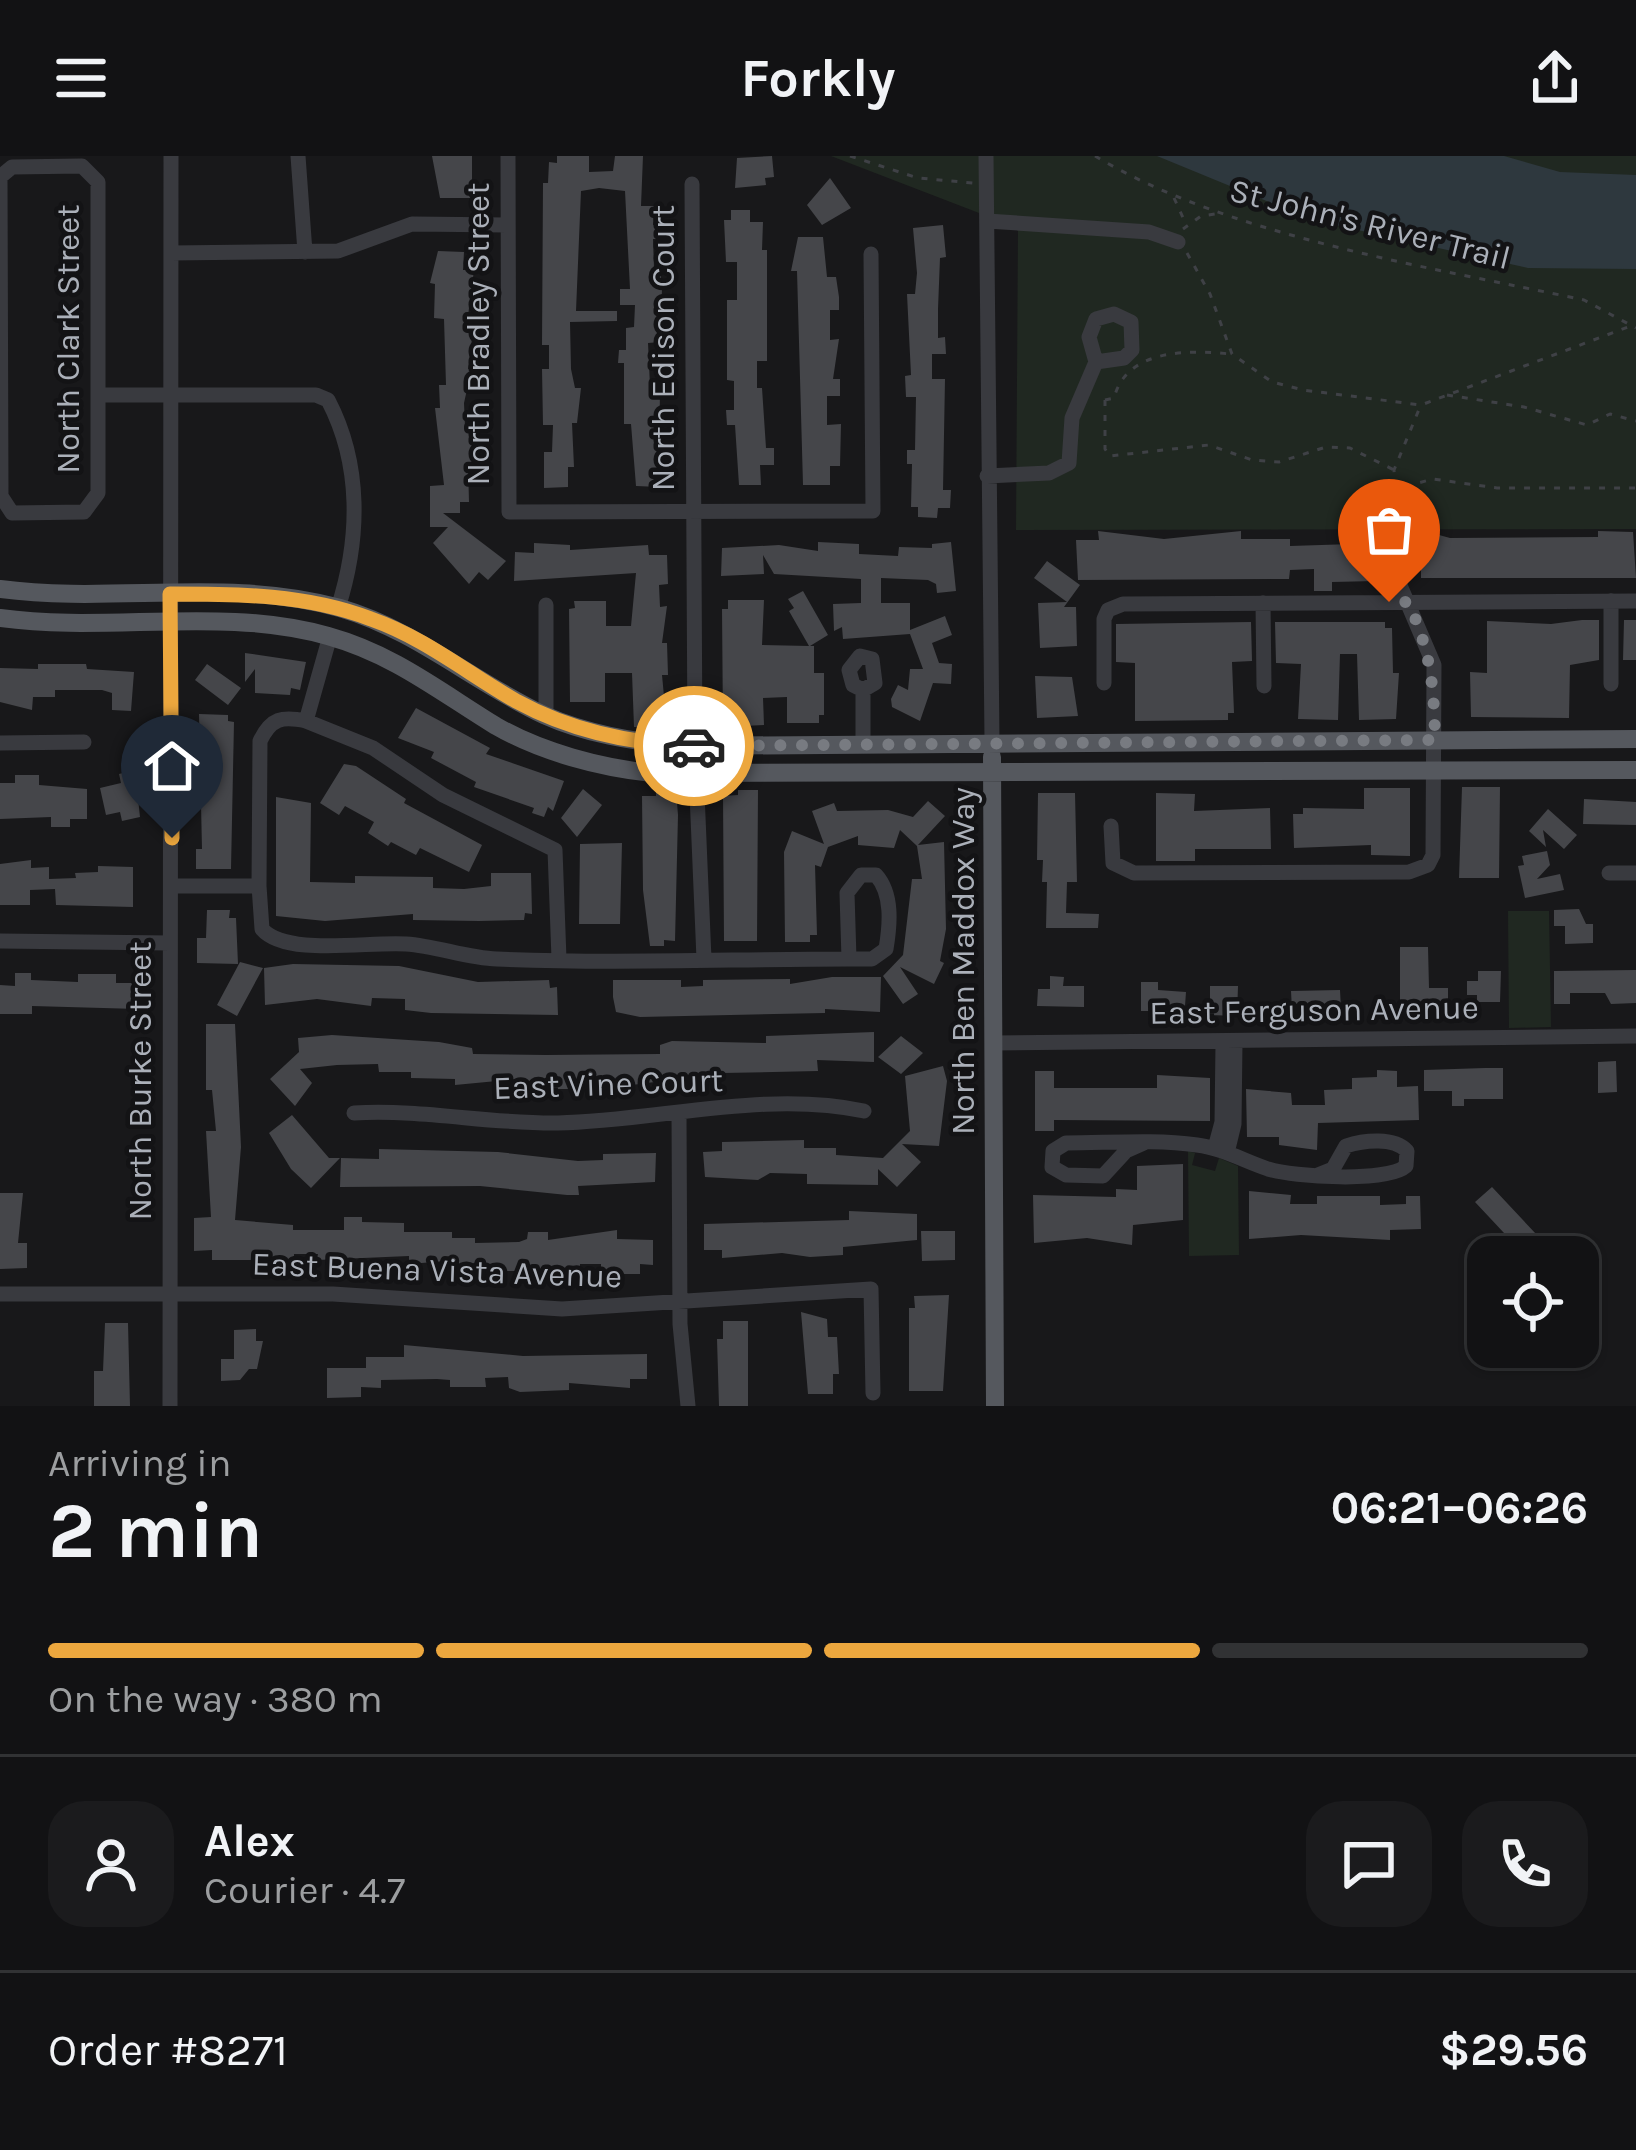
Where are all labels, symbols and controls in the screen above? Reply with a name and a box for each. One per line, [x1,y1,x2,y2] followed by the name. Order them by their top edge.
[48,45,114,111] icon: menu
[1522,45,1588,111] icon: share
[740,46,896,110] text: Forkly
[1226,171,1514,277] street label: St John's River Trail
[459,183,497,485] street label: North Bradley Street
[49,204,87,474] street label: North Clark Street
[644,205,682,491] street label: North Edison Court
[1338,479,1440,602] pin
[1356,497,1422,563] icon: bag
[634,686,754,806] courier
[661,713,727,779] icon: car
[121,715,223,838] pin
[139,733,205,799] icon: home
[944,787,982,1135] street label: North Ben Maddox Way
[121,941,159,1221] street label: North Burke Street
[1149,988,1479,1032] street label: East Ferguson Avenue
[492,1061,724,1107] street label: East Vine Court
[1467,1236,1599,1368] map controls
[1467,1236,1599,1368] button: locate
[251,1245,623,1295] street label: East Buena Vista Avenue
[48,1440,231,1486] text: Arriving in
[1331,1482,1588,1534] text: 06:21–06:26
[48,1485,263,1577] text: 2 min
[48,1676,383,1722] text: On the way · 380 m
[48,1801,174,1927] button: person
[1306,1801,1432,1927] button: chat
[1462,1801,1588,1927] button: phone
[204,1815,295,1867] text: Alex
[204,1867,405,1913] text: Courier · 4.7
[48,2024,288,2076] text: Order #8271
[1439,2024,1588,2076] text: $29.56

